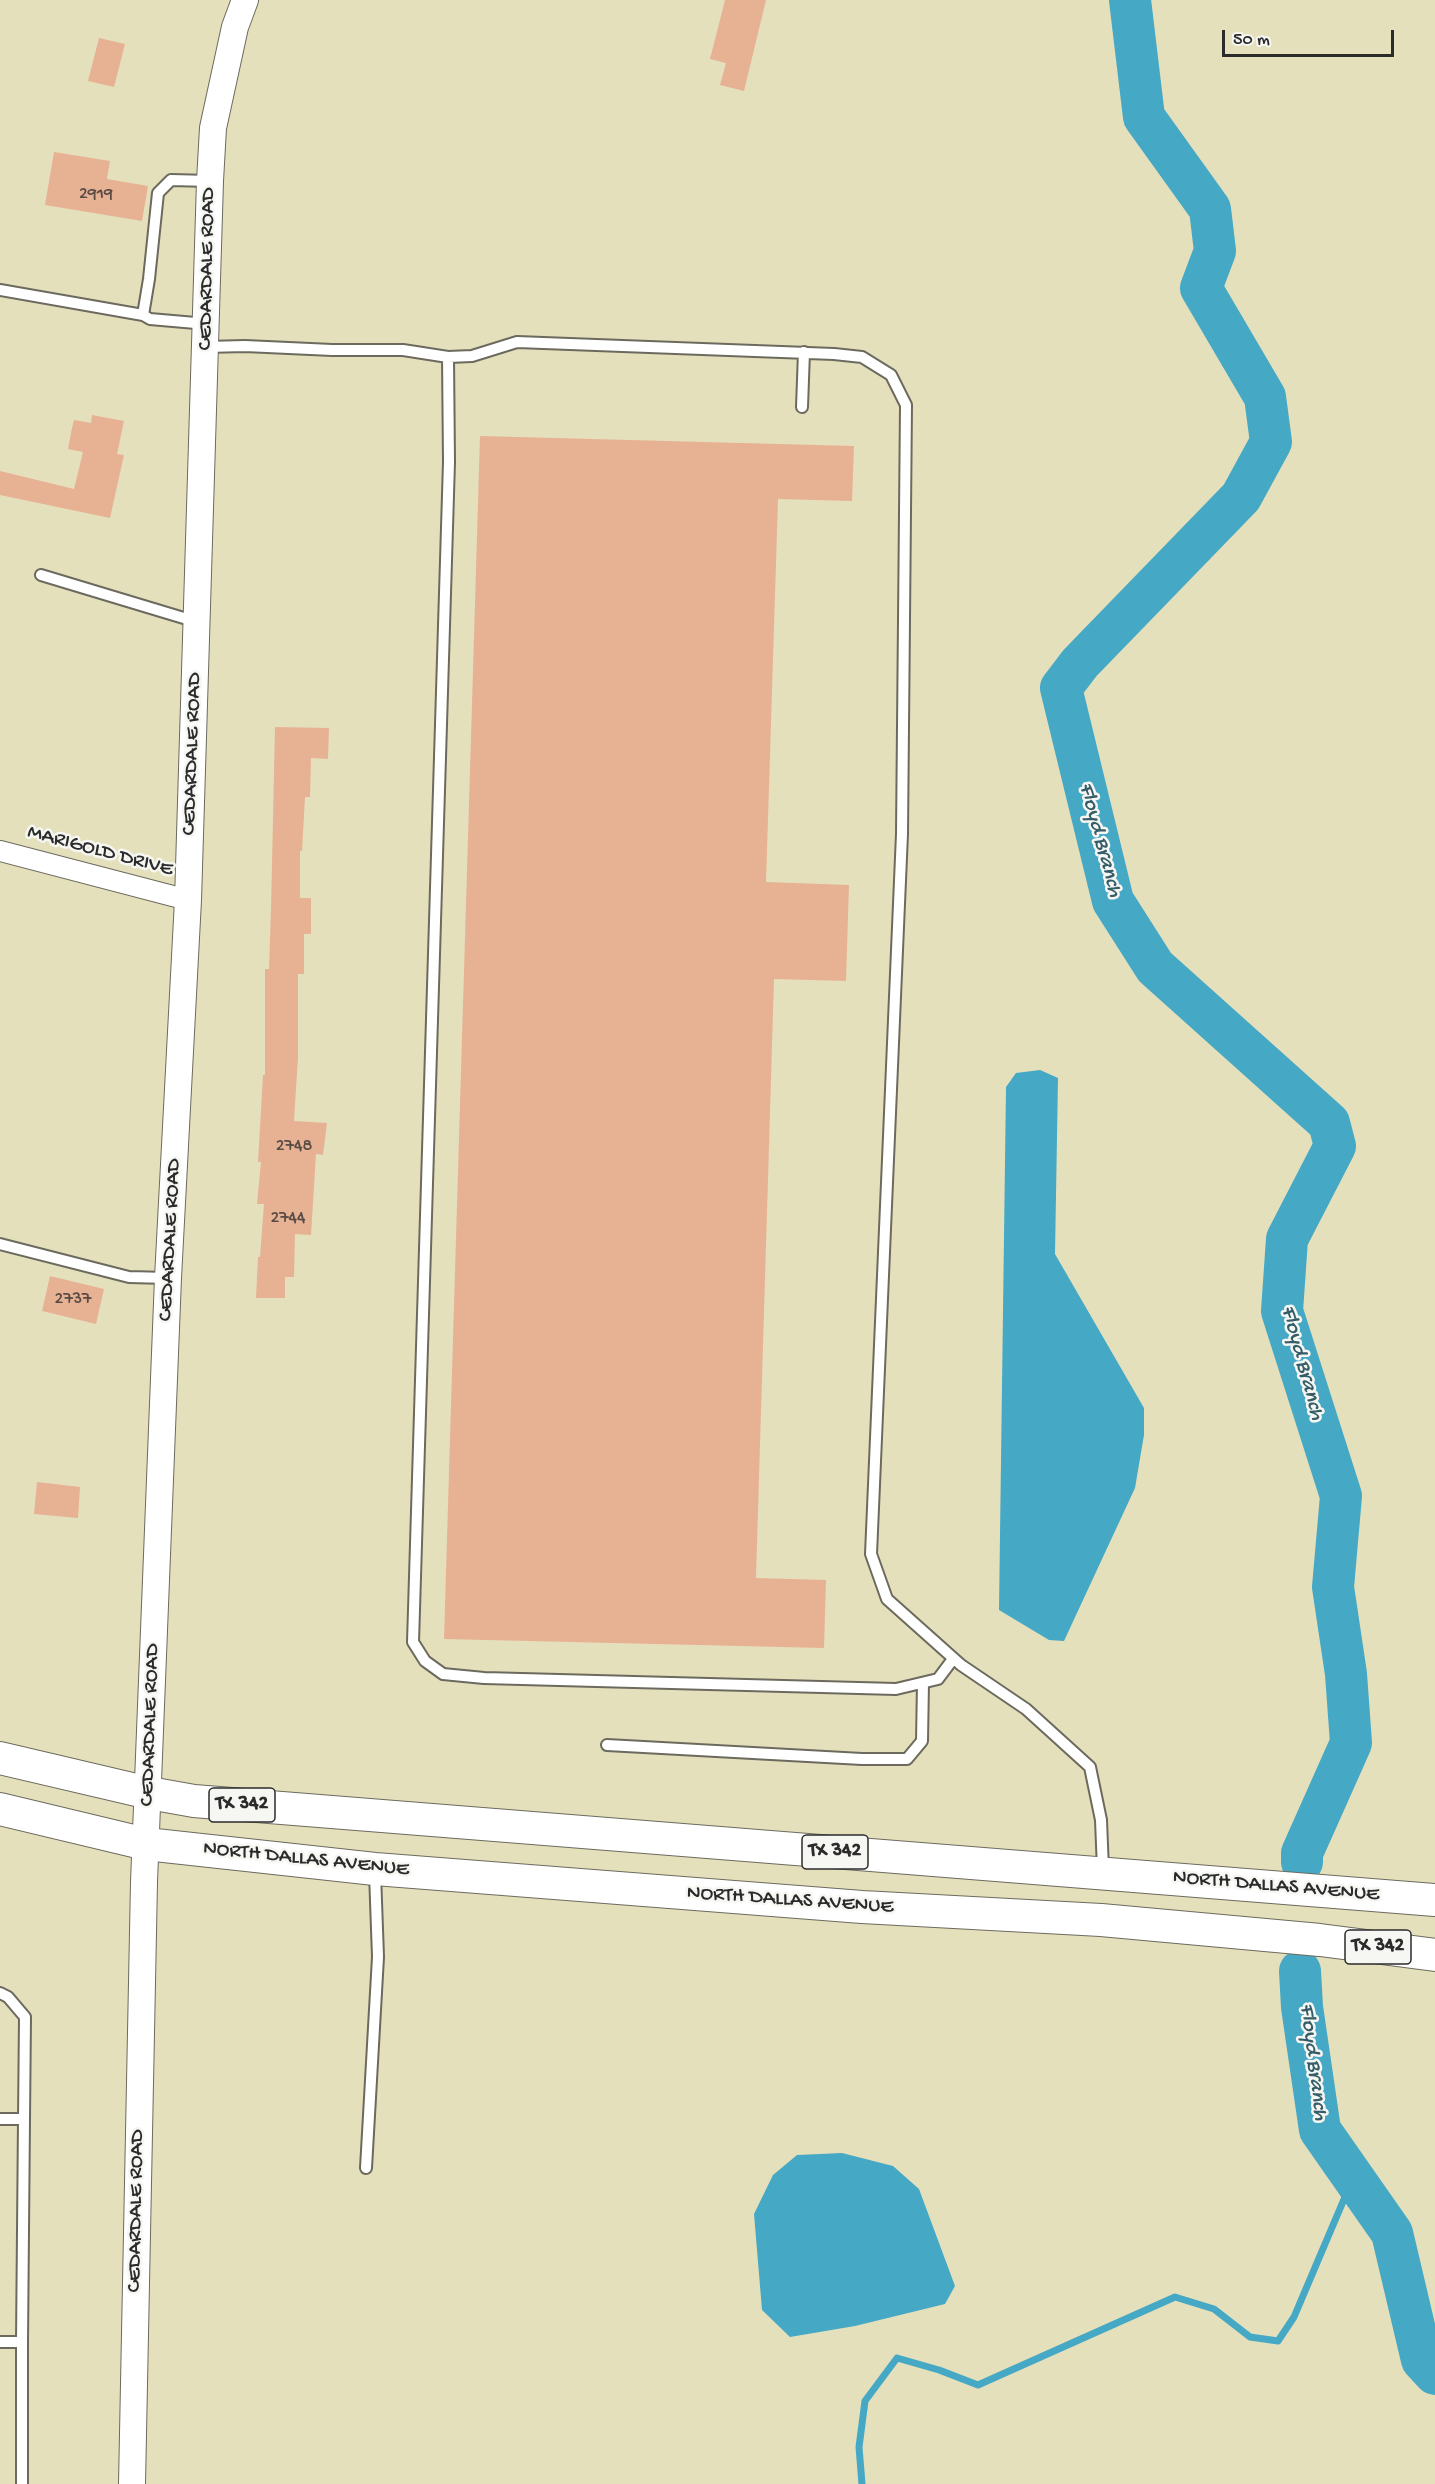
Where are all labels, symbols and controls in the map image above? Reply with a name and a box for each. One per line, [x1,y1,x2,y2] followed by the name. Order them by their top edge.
[1225,18,1398,56] scale bar
[1233,30,1270,51] text: 50 m
[79,184,113,206] house number: 2919
[194,187,222,351] street label: CEDARDALE ROAD
[178,672,208,836] street label: CEDARDALE ROAD
[1071,780,1127,900] water label: Floyd Branch
[24,820,176,884] street label: MARIGOLD DRIVE
[276,1136,312,1158] house number: 2748
[154,1158,188,1322] street label: CEDARDALE ROAD
[270,1208,306,1230] house number: 2744
[55,1289,91,1311] house number: 2737
[1273,1303,1329,1423] water label: Floyd Branch
[136,1643,166,1807] street label: CEDARDALE ROAD
[209,1788,275,1822] road number: TX 342
[802,1835,868,1869] road number: TX 342
[202,1837,410,1883] street label: NORTH DALLAS AVENUE
[1172,1865,1380,1909] street label: NORTH DALLAS AVENUE
[686,1881,894,1921] street label: NORTH DALLAS AVENUE
[1345,1930,1411,1964] road number: TX 342
[1292,2002,1332,2122] water label: Floyd Branch
[123,2129,151,2293] street label: CEDARDALE ROAD

